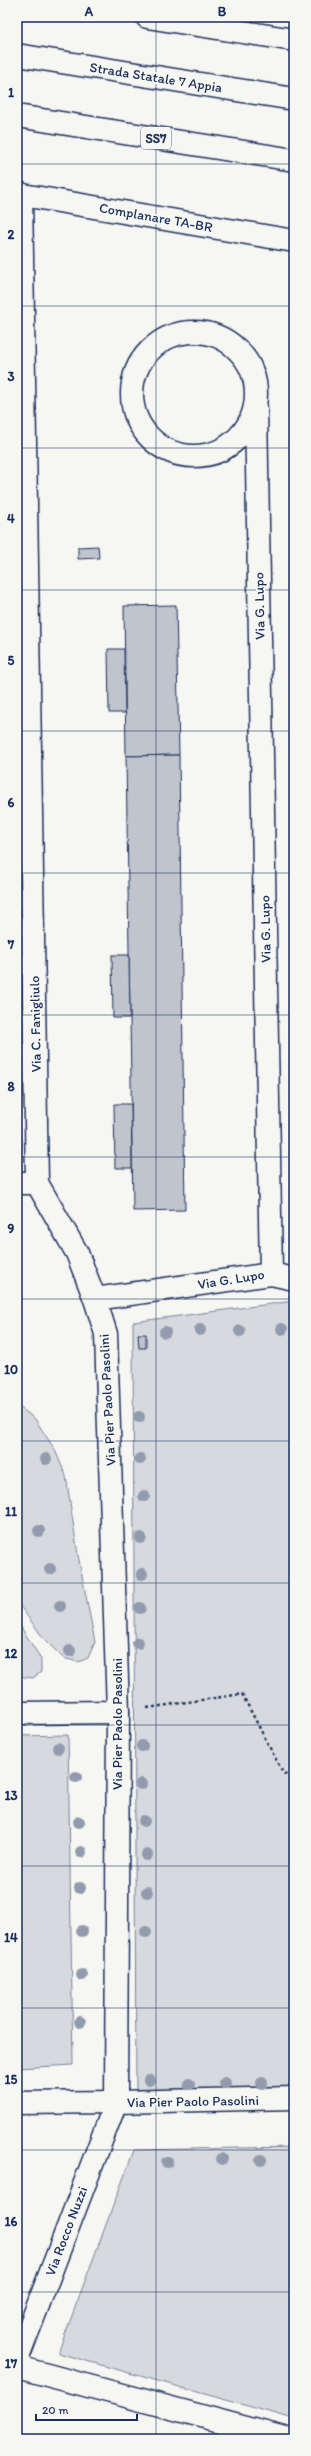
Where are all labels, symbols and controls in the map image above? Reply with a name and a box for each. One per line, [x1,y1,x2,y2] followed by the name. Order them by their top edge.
[84,4,94,19] text: A
[218,4,227,19] text: B
[88,59,223,96] street label: Strada Statale 7 Appia
[8,85,14,100] text: 1
[141,127,171,149] road number: SS7
[98,199,214,236] street label: Complanare TA-BR
[8,227,15,242] text: 2
[7,369,15,384] text: 3
[7,511,15,526] text: 4
[250,572,269,640] street label: Via G. Lupo
[8,653,15,668] text: 5
[8,795,15,810] text: 6
[256,895,275,963] street label: Via G. Lupo
[7,937,15,952] text: 7
[26,975,45,1073] street label: Via C. Fanigliulo
[7,1079,15,1094] text: 8
[8,1221,15,1236] text: 9
[196,1266,266,1293] street label: Via G. Lupo
[96,1334,119,1466] street label: Via Pier Paolo Pasolini
[4,1362,18,1377] text: 10
[5,1504,17,1519] text: 11
[5,1646,18,1661] text: 12
[109,1658,126,1790] street label: Via Pier Paolo Pasolini
[4,1788,18,1803] text: 13
[4,1930,18,1945] text: 14
[5,2072,18,2087] text: 15
[127,2092,259,2111] street label: Via Pier Paolo Pasolini
[42,2184,91,2278] street label: Via Rocco Nuzzi
[5,2214,18,2229] text: 16
[5,2356,18,2371] text: 17
[36,2396,137,2422] scale bar
[42,2403,69,2417] text: 20 m

